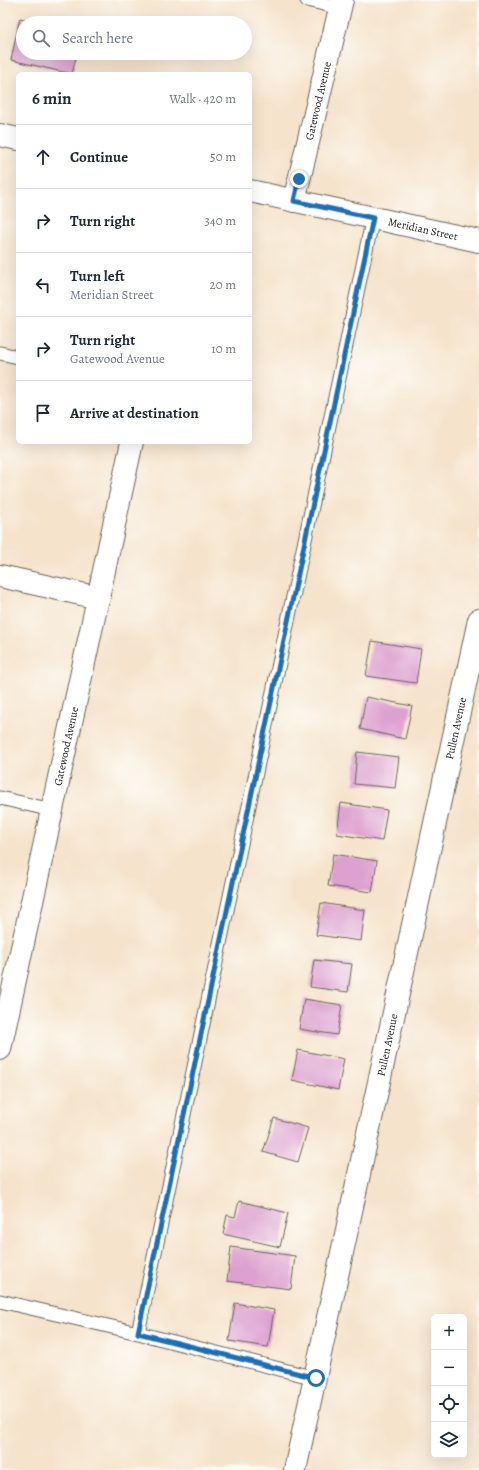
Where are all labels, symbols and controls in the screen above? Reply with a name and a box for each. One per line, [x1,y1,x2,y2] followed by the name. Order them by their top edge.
[16,16,252,60] search box
[30,27,52,49] icon: search
[62,28,133,48] text: Search here
[302,60,335,142] street label: Gatewood Avenue
[32,87,72,110] text: 6 min
[169,90,236,107] text: Walk · 420 m
[32,146,54,168] icon: ahead
[70,147,128,167] text: Continue
[210,148,236,165] text: 50 m
[290,170,308,188] route end
[32,210,54,232] icon: right
[70,211,135,231] text: Turn right
[204,212,236,229] text: 340 m
[387,214,459,244] street label: Meridian Street
[70,266,125,286] text: Turn left
[32,274,54,296] icon: left
[210,276,236,293] text: 20 m
[70,286,154,303] text: Meridian Street
[70,330,135,350] text: Turn right
[32,338,54,360] icon: right
[211,340,236,357] text: 10 m
[70,350,165,367] text: Gatewood Avenue
[32,402,54,424] icon: arrive
[70,403,199,423] text: Arrive at destination
[442,696,470,761] street label: Pullen Avenue
[50,705,82,787] street label: Gatewood Avenue
[373,1012,402,1078] street label: Pullen Avenue
[431,1314,467,1458] map controls
[431,1314,467,1350] button: +
[431,1350,467,1386] button: −
[307,1369,325,1387] route start
[431,1386,467,1422] button: locate
[431,1422,467,1458] button: layers

